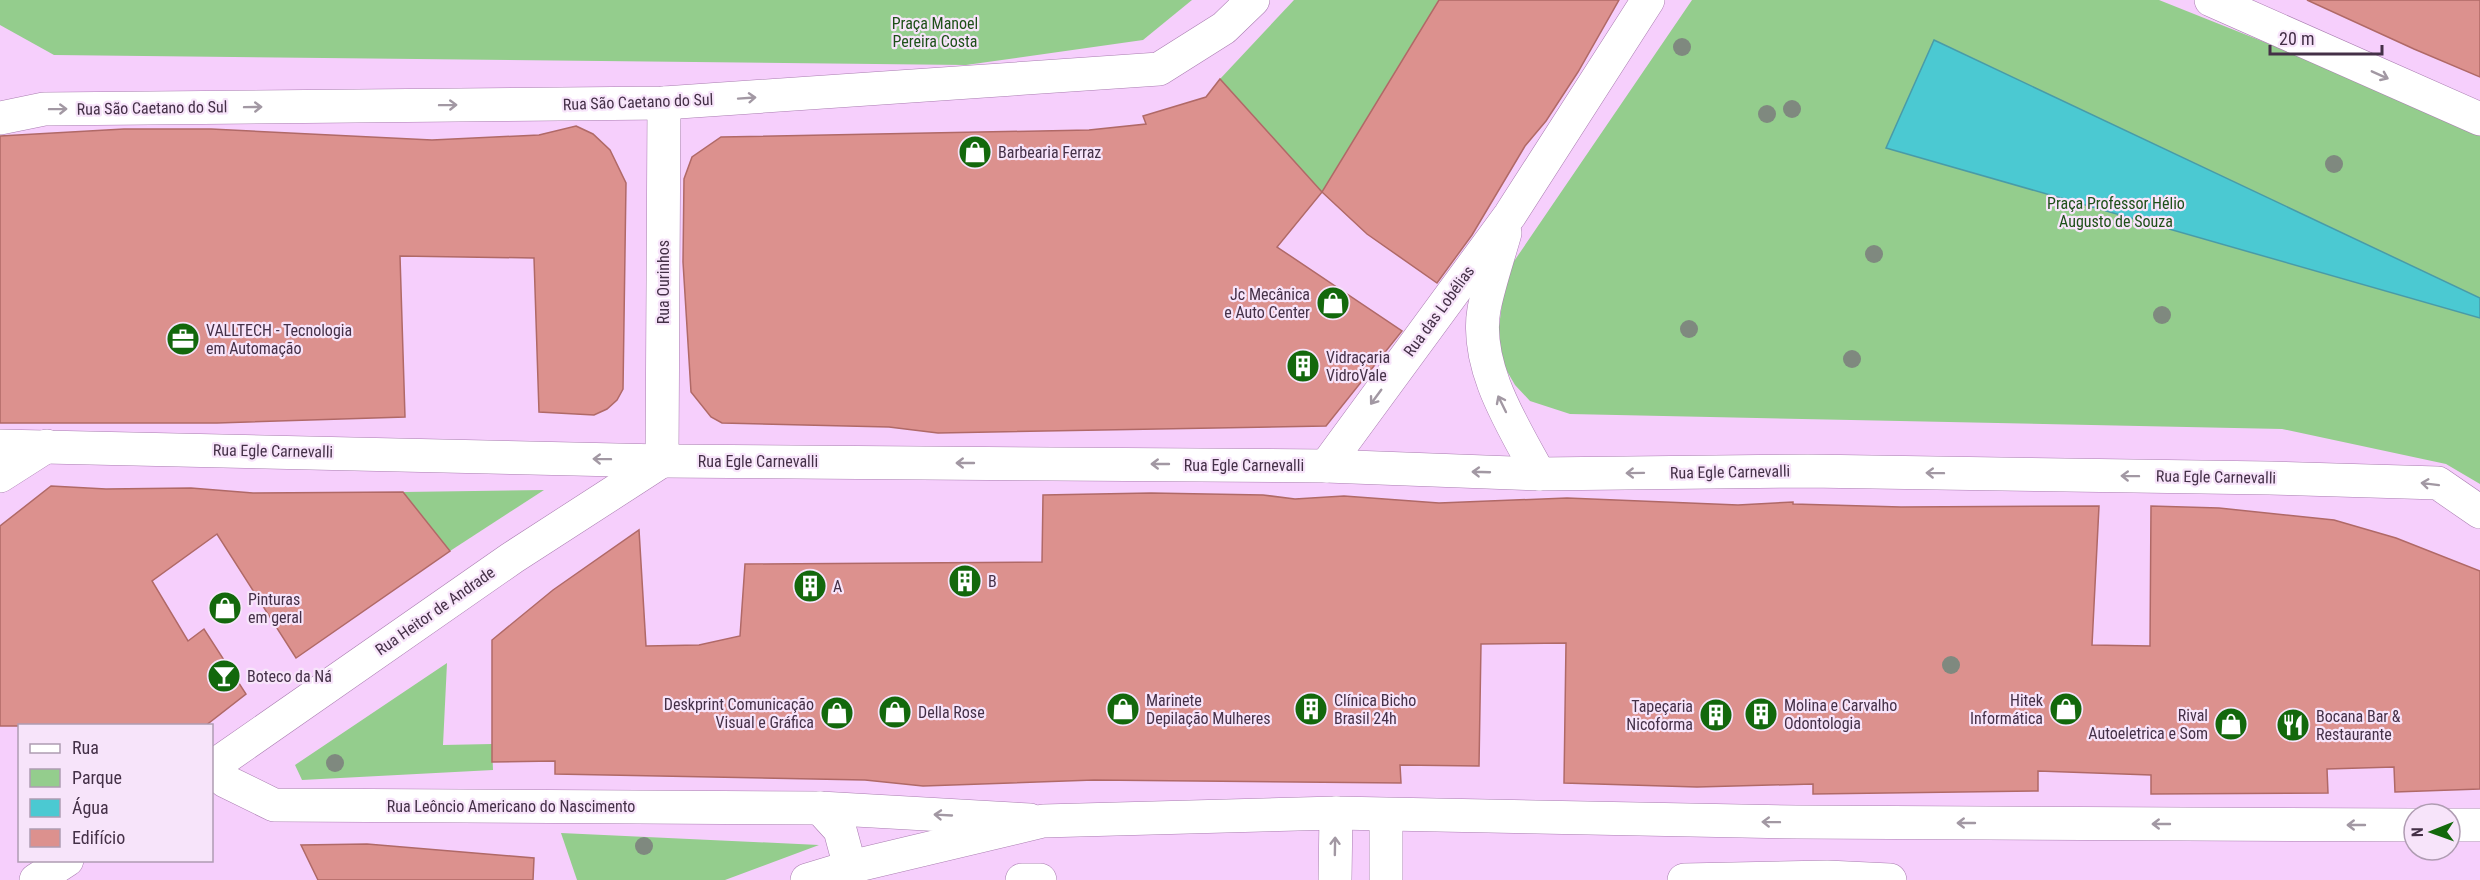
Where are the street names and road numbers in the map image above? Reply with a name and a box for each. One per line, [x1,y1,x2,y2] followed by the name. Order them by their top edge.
[562,90,714,114] street label: Rua São Caetano do Sul
[77,97,227,119] street label: Rua São Caetano do Sul
[654,240,673,324] street label: Rua Ourinhos
[1400,262,1478,360] street label: Rua das Lobélias
[213,440,333,462] street label: Rua Egle Carnevalli
[698,452,818,471] street label: Rua Egle Carnevalli
[1184,456,1304,475] street label: Rua Egle Carnevalli
[1670,461,1790,483] street label: Rua Egle Carnevalli
[2156,466,2276,488] street label: Rua Egle Carnevalli
[372,563,498,659] street label: Rua Heitor de Andrade
[387,797,635,816] street label: Rua Leôncio Americano do Nascimento

